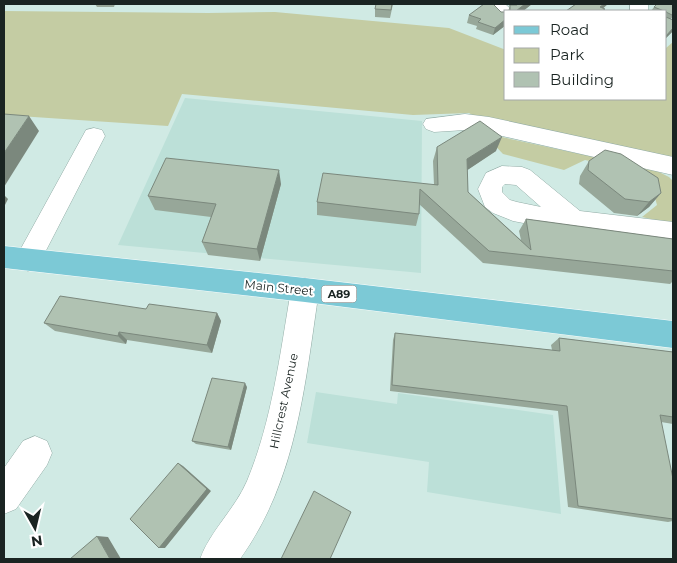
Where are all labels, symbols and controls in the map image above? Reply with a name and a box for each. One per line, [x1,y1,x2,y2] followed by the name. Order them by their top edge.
[504,10,667,100] legend
[550,20,589,39] text: Road
[550,45,584,64] text: Park
[550,70,614,89] text: Building
[244,276,314,299] street label: Main Street
[322,286,356,302] road number: A89
[266,352,301,450] street label: Hillcrest Avenue
[10,503,60,553] north arrow
[30,531,44,551] text: N

